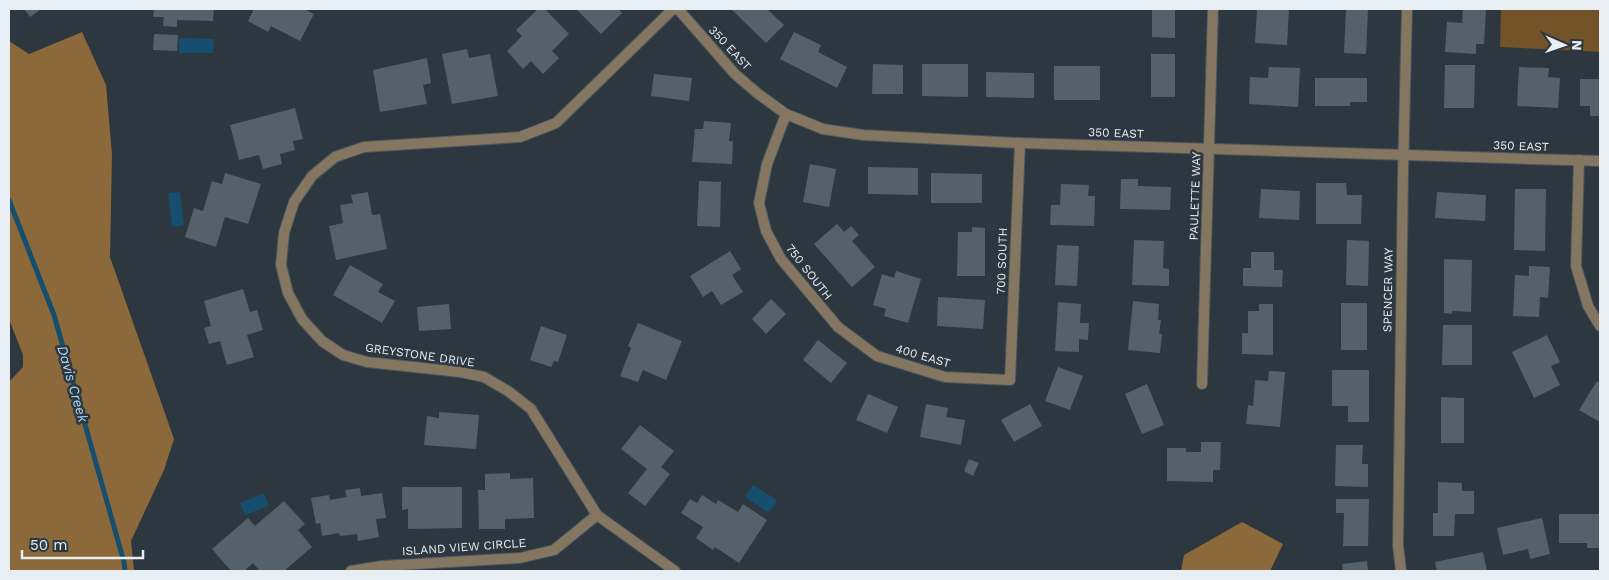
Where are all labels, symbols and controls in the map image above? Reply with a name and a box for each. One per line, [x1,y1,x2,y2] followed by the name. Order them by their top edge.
[1539,20,1589,70] north arrow
[706,23,754,73] street label: 350 EAST
[1569,40,1585,51] text: N
[1088,125,1144,141] street label: 350 EAST
[1493,138,1549,154] street label: 350 EAST
[1186,151,1204,241] street label: PAULETTE WAY
[994,227,1010,295] street label: 700 SOUTH
[783,241,835,303] street label: 750 SOUTH
[1380,248,1396,332] street label: SPENCER WAY
[364,340,476,370] street label: GREYSTONE DRIVE
[894,341,952,371] street label: 400 EAST
[54,344,92,425] water label: Davis Creek
[22,528,144,560] scale bar
[30,536,67,554] text: 50 m
[401,536,527,558] street label: ISLAND VIEW CIRCLE

